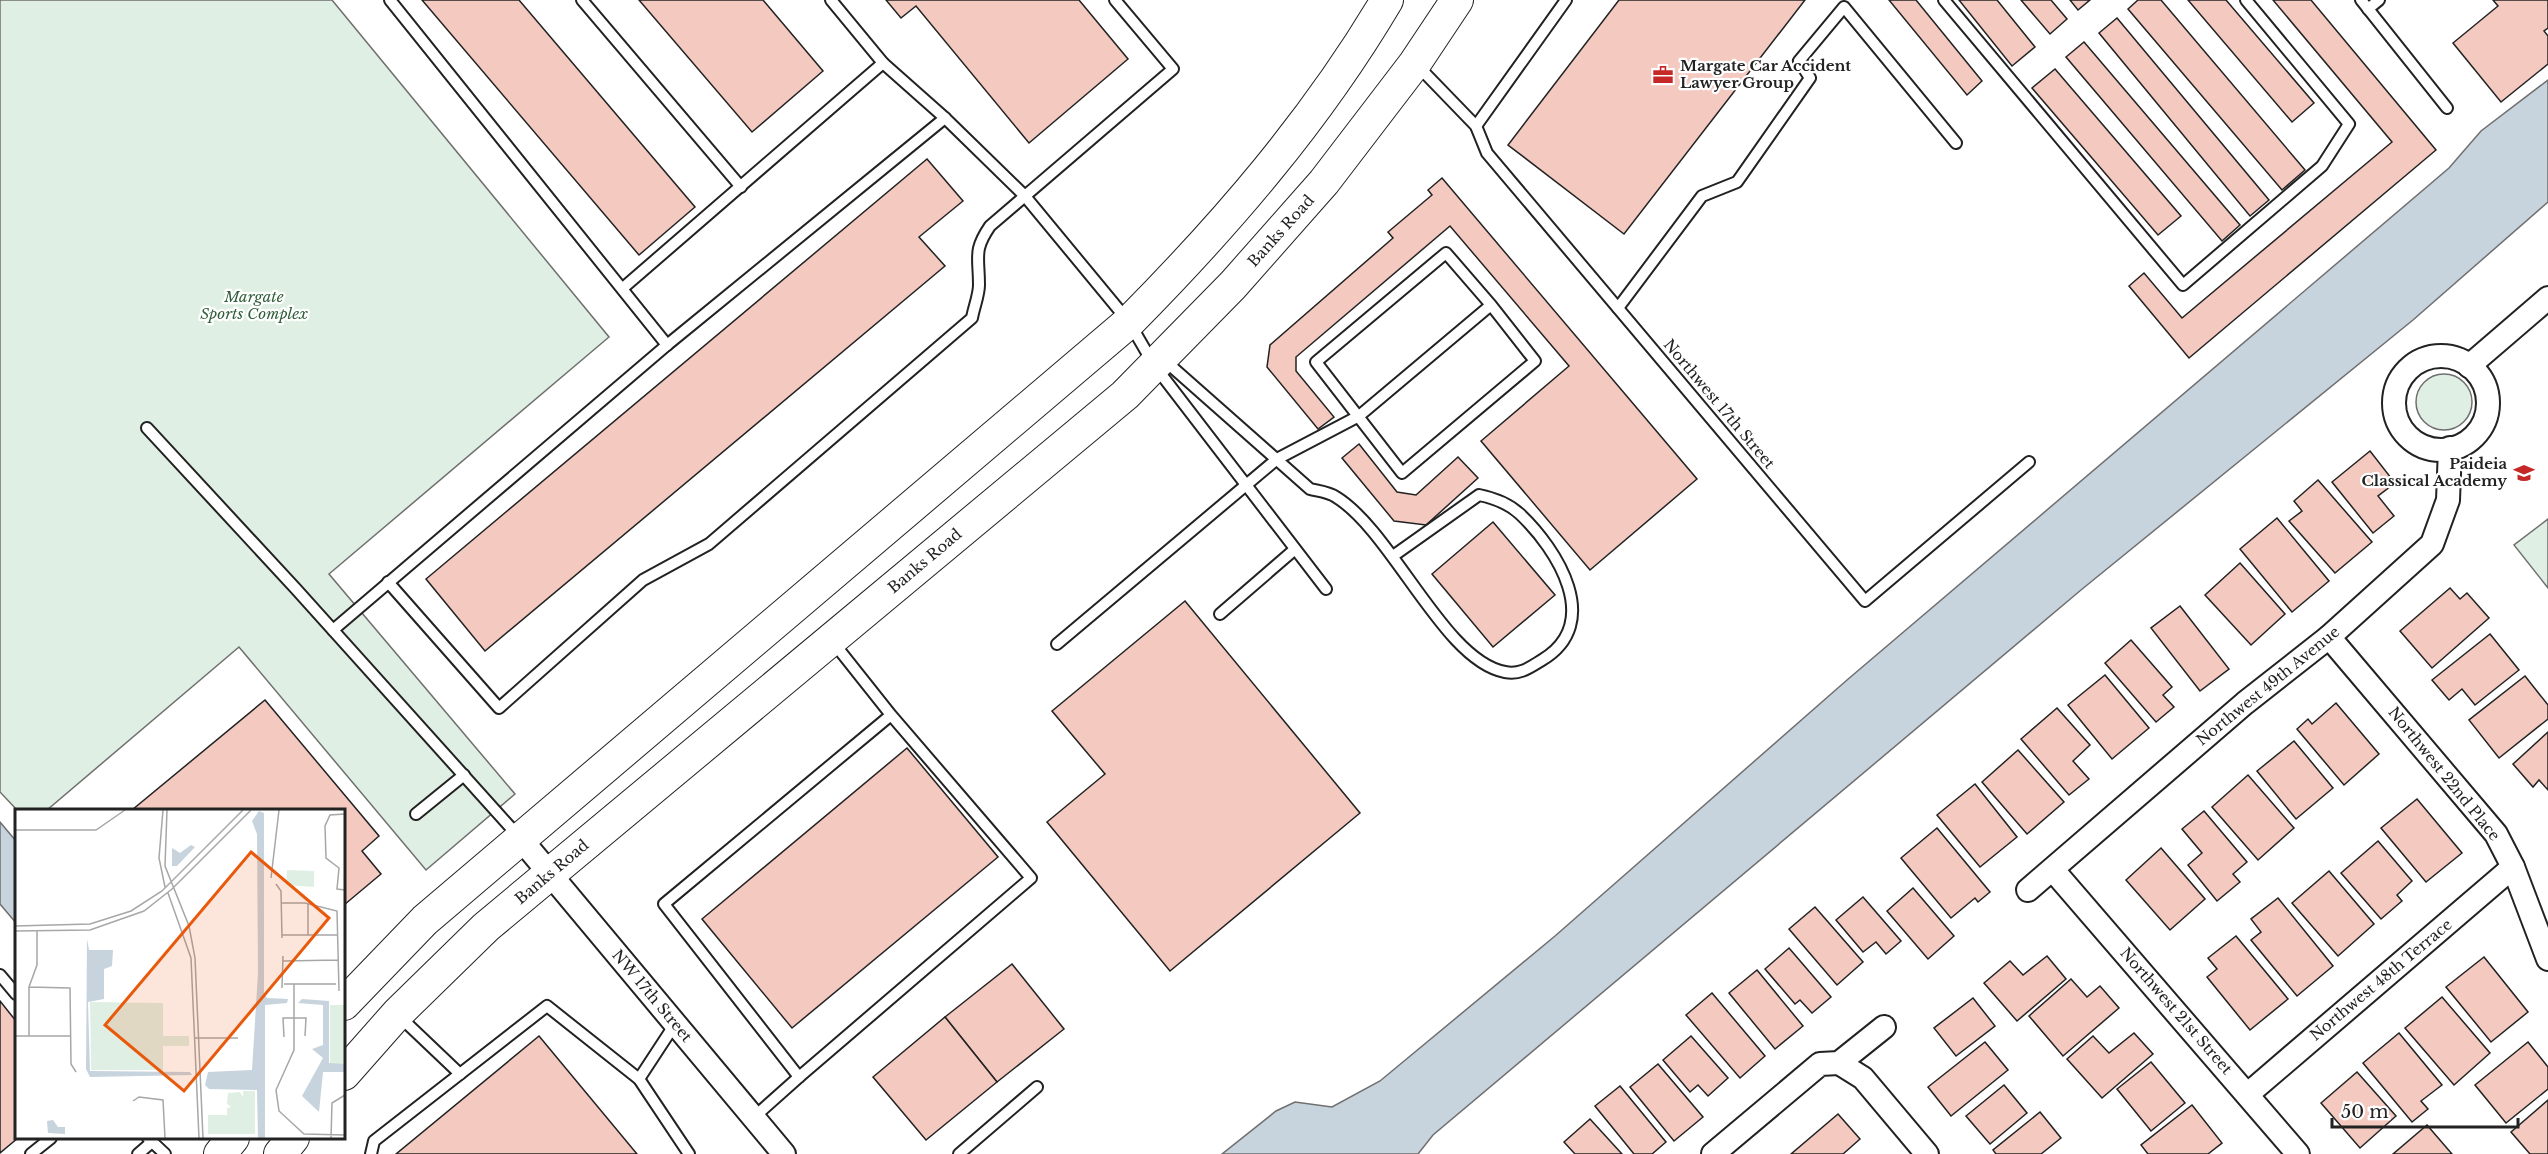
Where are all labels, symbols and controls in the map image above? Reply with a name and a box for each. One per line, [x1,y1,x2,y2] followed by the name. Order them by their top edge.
[1680,56,1851,92] place label: Margate Car Accident Lawyer Group
[1651,63,1675,87] office icon: Margate Car Accident Lawyer Group
[1243,191,1318,271] street label: Banks Road
[200,287,308,323] park label: Margate Sports Complex
[1660,335,1779,473] street label: Northwest 17th Street
[2361,454,2507,490] place label: Paideia Classical Academy
[2512,461,2536,485] school or university icon: Paideia Classical Academy
[884,524,965,597] street label: Banks Road
[2192,622,2343,749] street label: Northwest 49th Avenue
[2384,703,2504,845] street label: Northwest 22nd Place
[15,809,345,1139] inset map
[511,835,592,908] street label: Banks Road
[2306,915,2456,1045] street label: Northwest 48th Terrace
[2116,944,2237,1078] street label: Northwest 21st Street
[608,946,697,1046] street label: NW 17th Street
[2332,1091,2518,1129] scale bar
[2341,1101,2389,1123] text: 50 m

